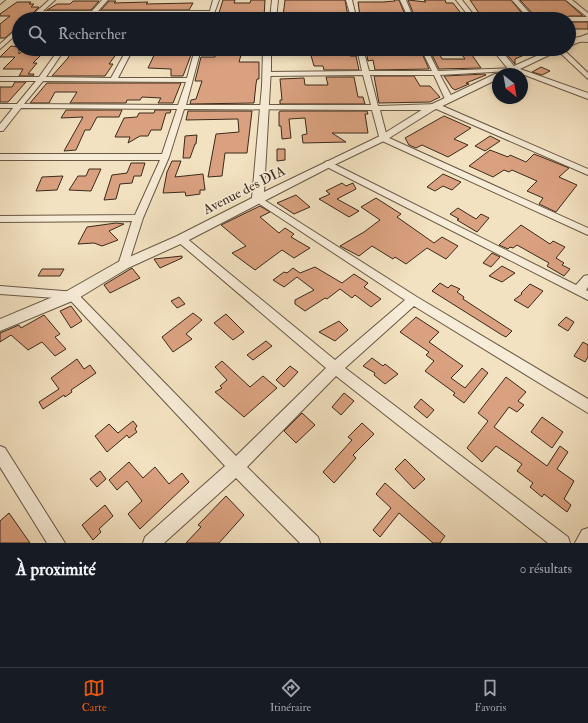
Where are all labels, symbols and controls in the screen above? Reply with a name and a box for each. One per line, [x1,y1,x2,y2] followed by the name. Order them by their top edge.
[12,12,576,56] search box
[26,23,48,45] icon: search
[58,25,126,44] text: Rechercher
[492,68,528,104] north arrow
[199,162,288,218] street label: Avenue des DIA
[16,559,96,580] text: À proximité
[520,561,572,577] text: 0 résultats
[82,677,107,714] tab: Carte
[270,677,311,714] tab: Itinéraire
[475,677,506,714] tab: Favoris

